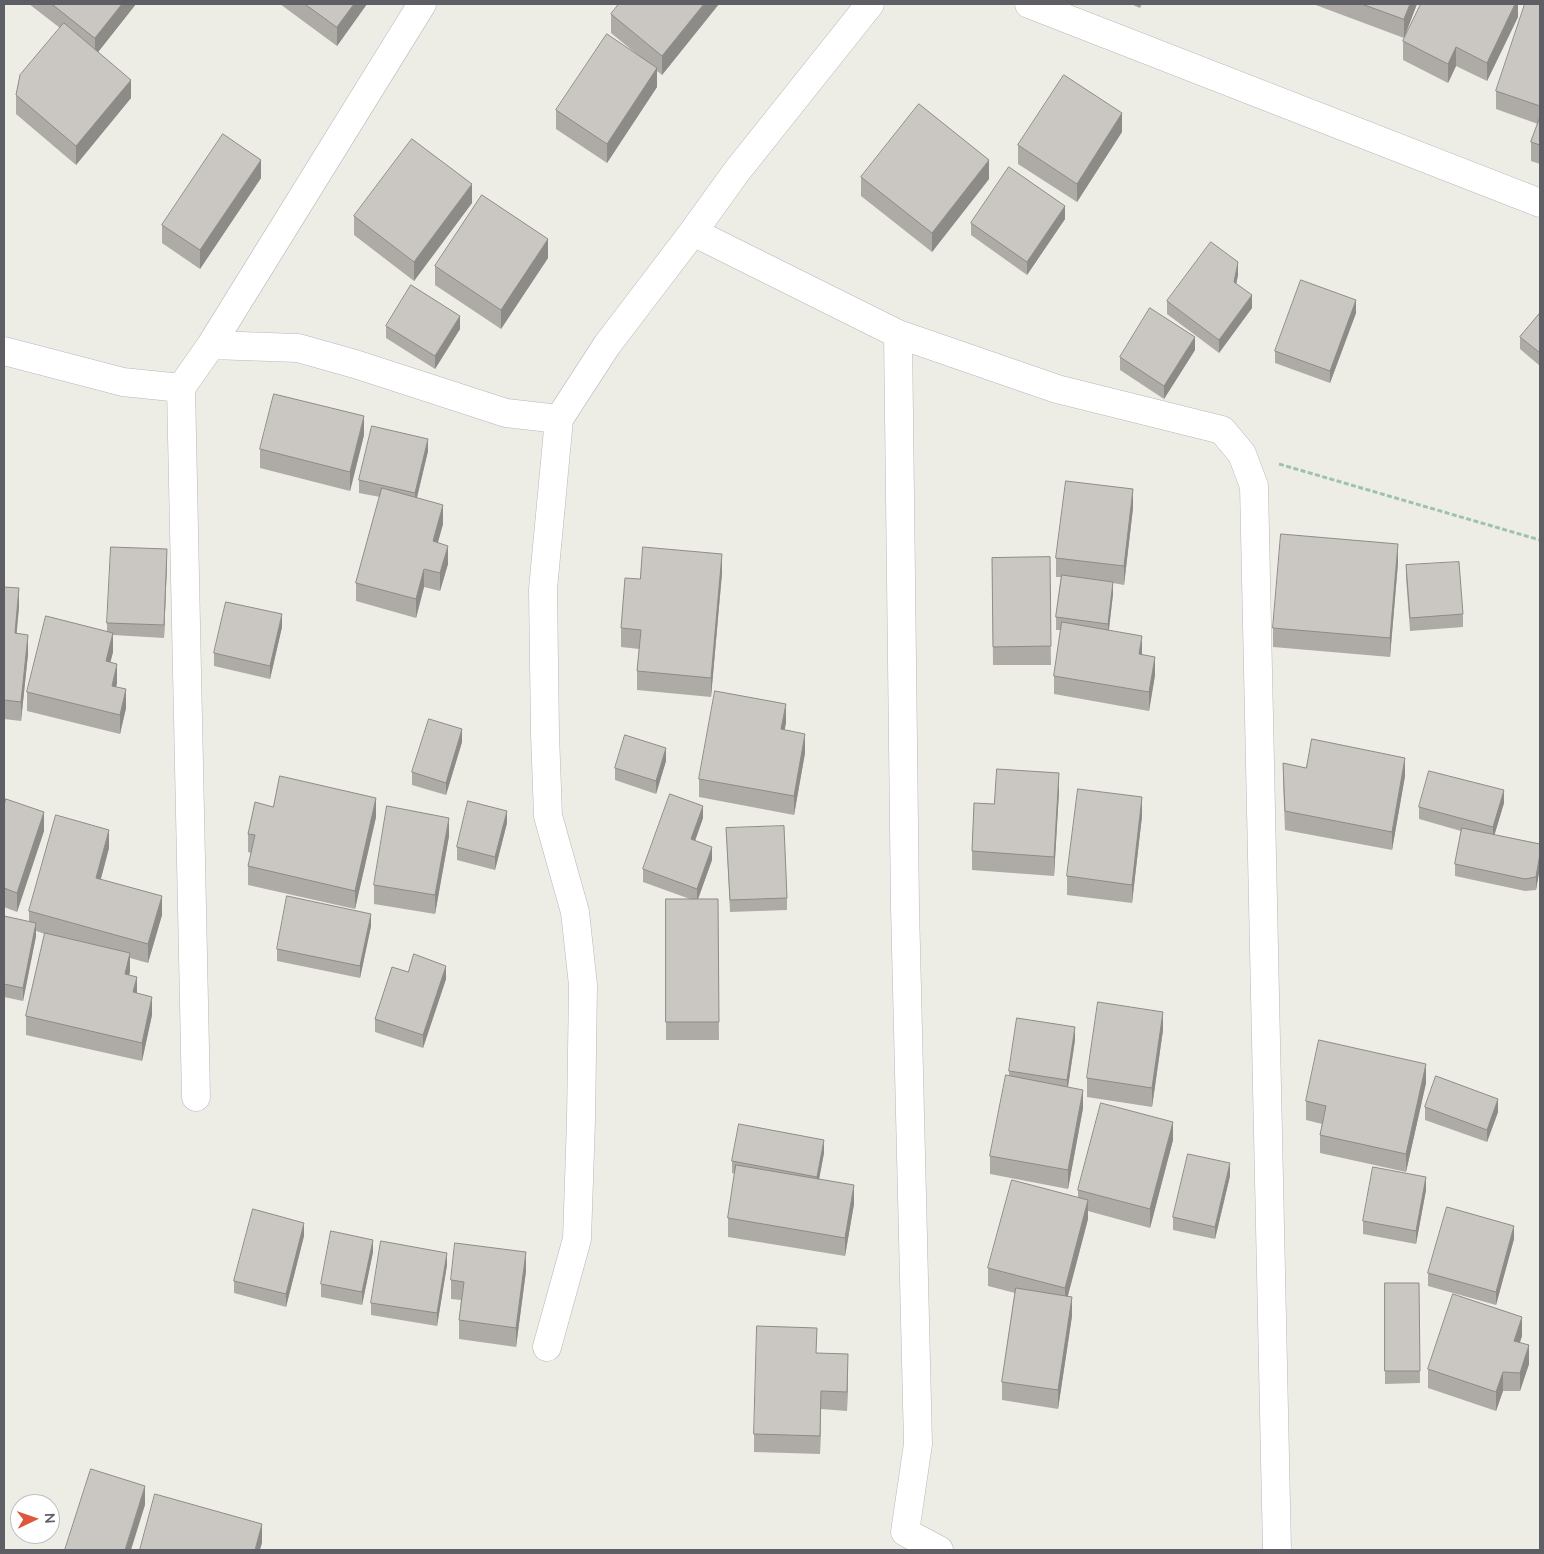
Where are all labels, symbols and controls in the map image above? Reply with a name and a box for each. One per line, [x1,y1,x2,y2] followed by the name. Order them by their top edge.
[10,1494,60,1544] north arrow
[40,1513,59,1524] text: N

